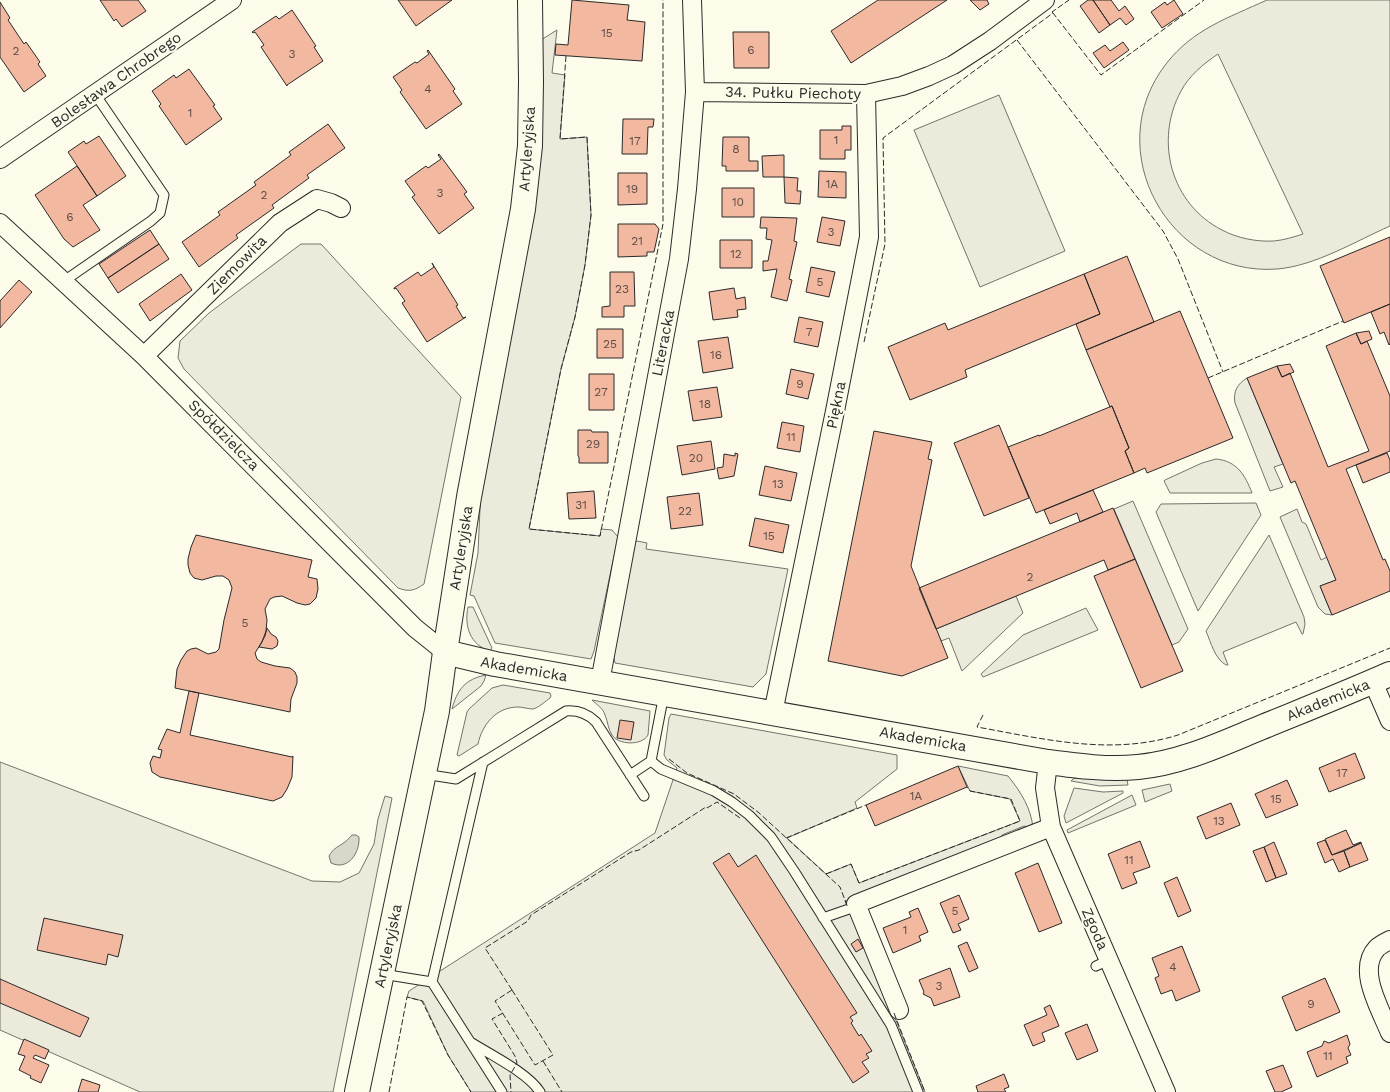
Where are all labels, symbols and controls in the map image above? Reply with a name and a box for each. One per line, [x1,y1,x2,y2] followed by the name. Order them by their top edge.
[601,26,613,40] house number: 15
[47,28,185,132] street label: Bolesława Chrobrego
[747,43,755,57] house number: 6
[13,44,20,58] house number: 2
[289,47,296,61] house number: 3
[424,82,432,96] house number: 4
[725,83,861,103] street label: 34. Pułku Piechoty
[515,105,539,192] street label: Artyleryjska
[188,106,192,120] house number: 1
[834,133,838,147] house number: 1
[629,134,641,148] house number: 17
[732,142,740,156] house number: 8
[826,177,838,191] house number: 1A
[626,182,638,196] house number: 19
[437,186,444,200] house number: 3
[261,188,268,202] house number: 2
[732,195,744,209] house number: 10
[66,210,74,224] house number: 6
[828,225,835,239] house number: 3
[204,231,271,298] street label: Ziemowita
[631,234,643,248] house number: 21
[730,247,742,261] house number: 12
[817,275,824,289] house number: 5
[615,282,629,296] house number: 23
[648,308,678,378] street label: Literacka
[806,325,813,339] house number: 7
[603,337,617,351] house number: 25
[710,348,722,362] house number: 16
[796,377,804,391] house number: 9
[823,379,850,430] street label: Piękna
[594,385,608,399] house number: 27
[185,396,264,475] street label: Spółdzielcza
[699,397,711,411] house number: 18
[786,430,796,444] house number: 11
[586,437,600,451] house number: 29
[689,451,703,465] house number: 20
[772,477,784,491] house number: 13
[575,498,587,512] house number: 31
[445,504,477,592] street label: Artyleryjska
[678,504,692,518] house number: 22
[763,529,775,543] house number: 15
[1027,570,1034,584] house number: 2
[242,616,249,630] house number: 5
[479,652,570,686] street label: Akademicka
[1284,675,1373,725] street label: Akademicka
[878,722,969,756] street label: Akademicka
[1336,766,1348,780] house number: 17
[910,789,922,803] house number: 1A
[1270,792,1282,806] house number: 15
[1213,814,1225,828] house number: 13
[1124,853,1134,867] house number: 11
[370,902,406,990] street label: Artyleryjska
[952,904,959,918] house number: 5
[1078,905,1112,953] street label: Zgoda
[903,923,907,937] house number: 1
[1169,960,1177,974] house number: 4
[936,979,943,993] house number: 3
[1307,997,1315,1011] house number: 9
[1323,1049,1333,1063] house number: 11

